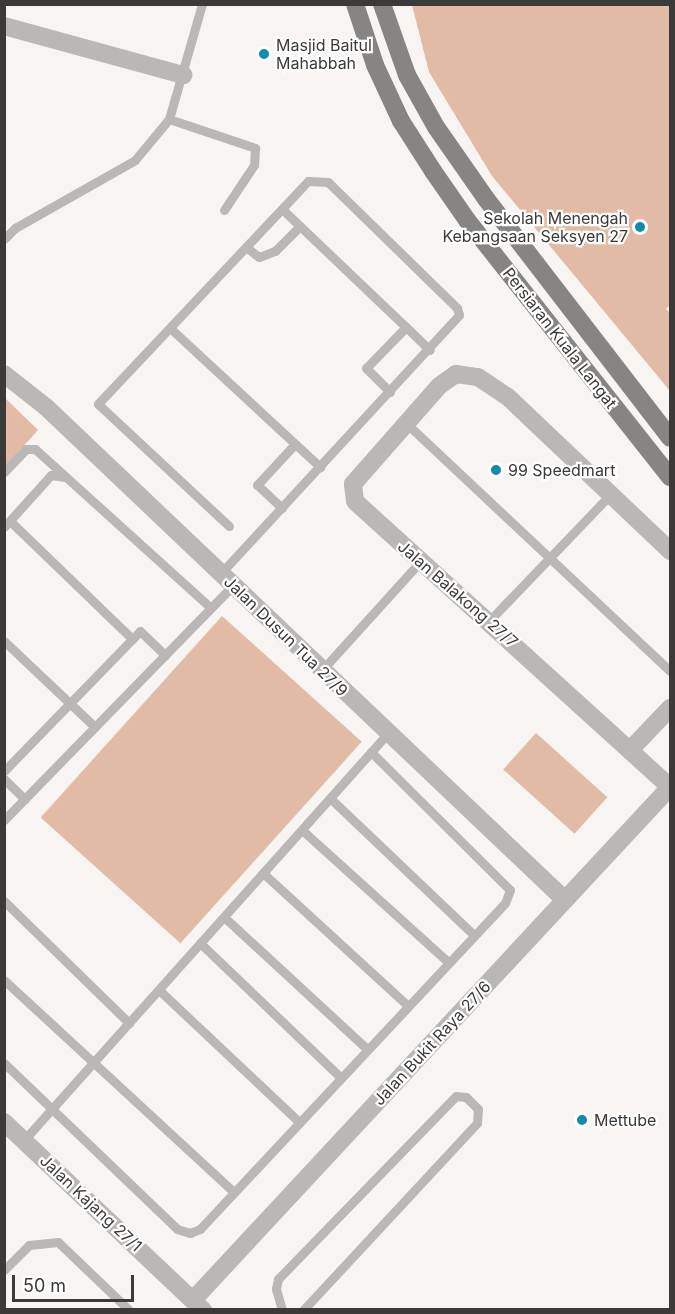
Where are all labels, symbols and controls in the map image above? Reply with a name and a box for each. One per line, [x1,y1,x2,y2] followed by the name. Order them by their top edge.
[276,35,372,73] place label: Masjid Baitul Mahabbah
[257,47,271,61] marker: Masjid Baitul Mahabbah
[442,208,628,246] place label: Sekolah Menengah Kebangsaan Seksyen 27
[633,220,647,234] marker: Sekolah Menengah Kebangsaan Seksyen 27
[499,264,621,412] street label: Persiaran Kuala Langat
[508,460,615,480] place label: 99 Speedmart
[489,463,503,477] marker: 99 Speedmart
[394,537,522,651] street label: Jalan Balakong 27/7
[220,572,352,700] street label: Jalan Dusun Tua 27/9
[369,977,495,1109] street label: Jalan Bukit Raya 27/6
[594,1110,656,1130] place label: Mettube
[575,1113,589,1127] marker: Mettube
[36,1151,146,1255] street label: Jalan Kajang 27/1
[15,1263,136,1301] scale bar
[23,1275,66,1296] text: 50 m

